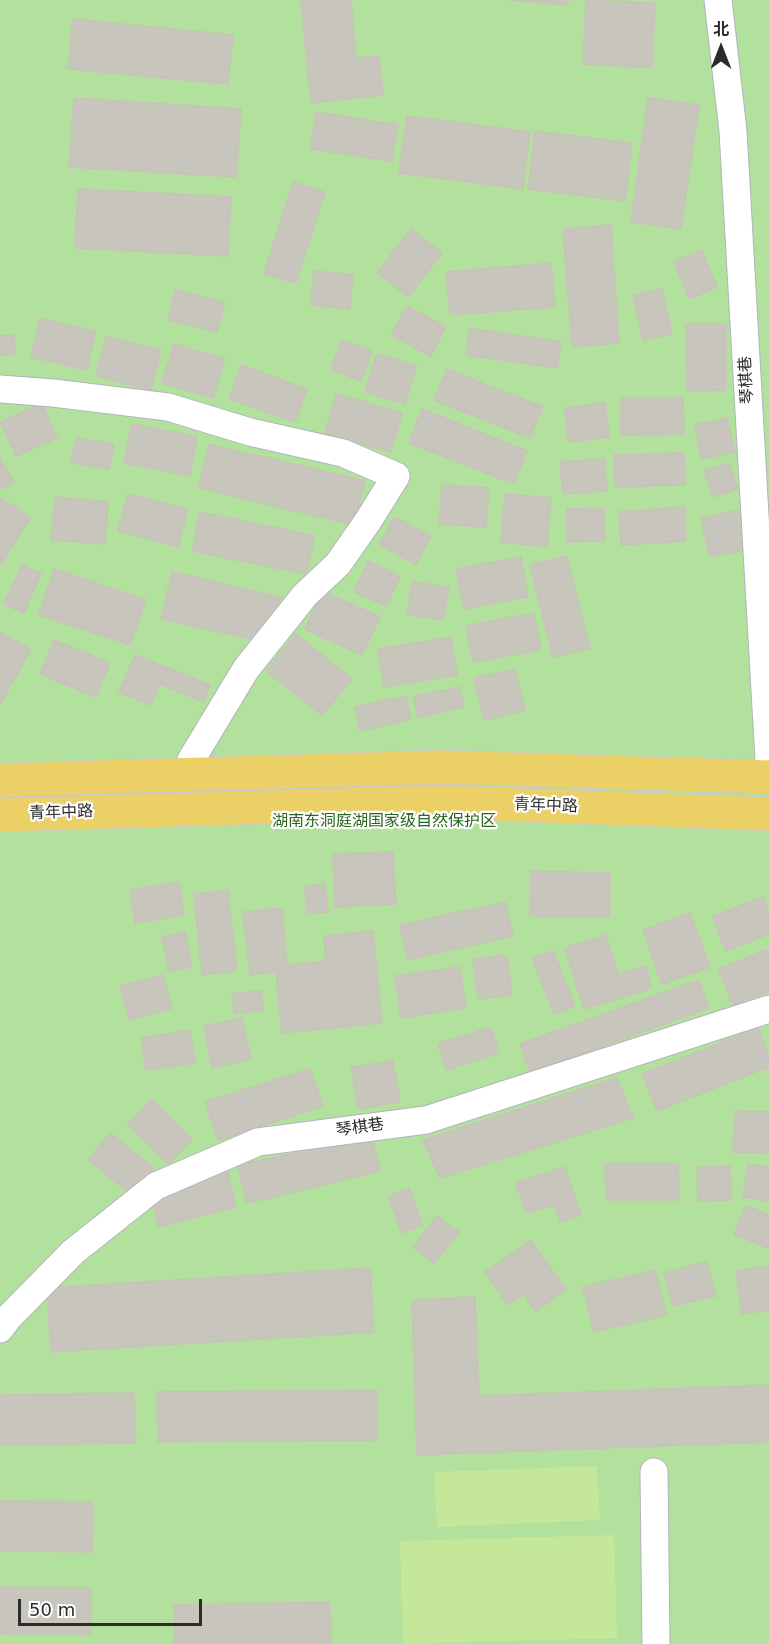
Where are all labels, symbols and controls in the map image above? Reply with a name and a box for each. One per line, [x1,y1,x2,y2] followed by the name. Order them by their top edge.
[691,18,751,78] north arrow
[713,20,729,39] text: 北
[736,356,758,404] street label: 琴棋巷
[514,795,578,817] street label: 青年中路
[29,802,93,824] street label: 青年中路
[272,812,496,832] park label: 湖南东洞庭湖国家级自然保护区
[335,1115,385,1141] street label: 琴棋巷
[21,1587,206,1625] scale bar
[29,1599,75,1620] text: 50 m

